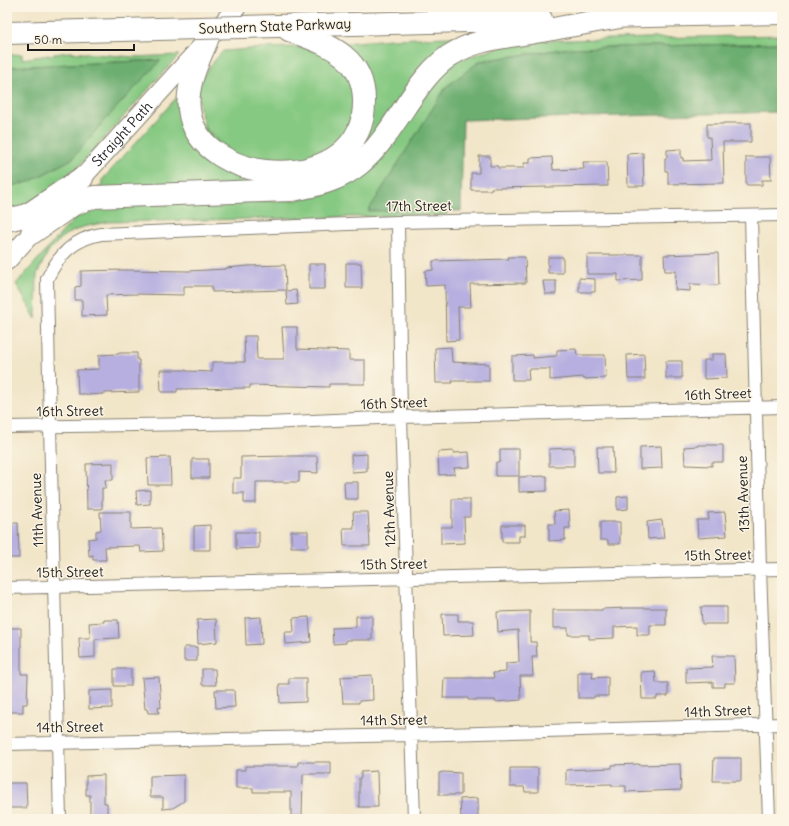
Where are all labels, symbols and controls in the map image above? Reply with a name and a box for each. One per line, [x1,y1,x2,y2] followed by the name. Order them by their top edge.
[198,14,352,38] street label: Southern State Parkway
[28,26,134,52] scale bar
[34,32,63,47] text: 50 m
[88,98,156,170] street label: Straight Path
[386,196,452,216] street label: 17th Street
[684,384,752,404] street label: 16th Street
[360,393,428,413] street label: 16th Street
[36,401,104,421] street label: 16th Street
[733,455,753,533] street label: 13th Avenue
[379,471,399,547] street label: 12th Avenue
[27,473,47,547] street label: 11th Avenue
[684,545,752,565] street label: 15th Street
[360,554,428,574] street label: 15th Street
[36,562,104,582] street label: 15th Street
[684,701,752,721] street label: 14th Street
[360,710,428,730] street label: 14th Street
[36,717,104,737] street label: 14th Street

